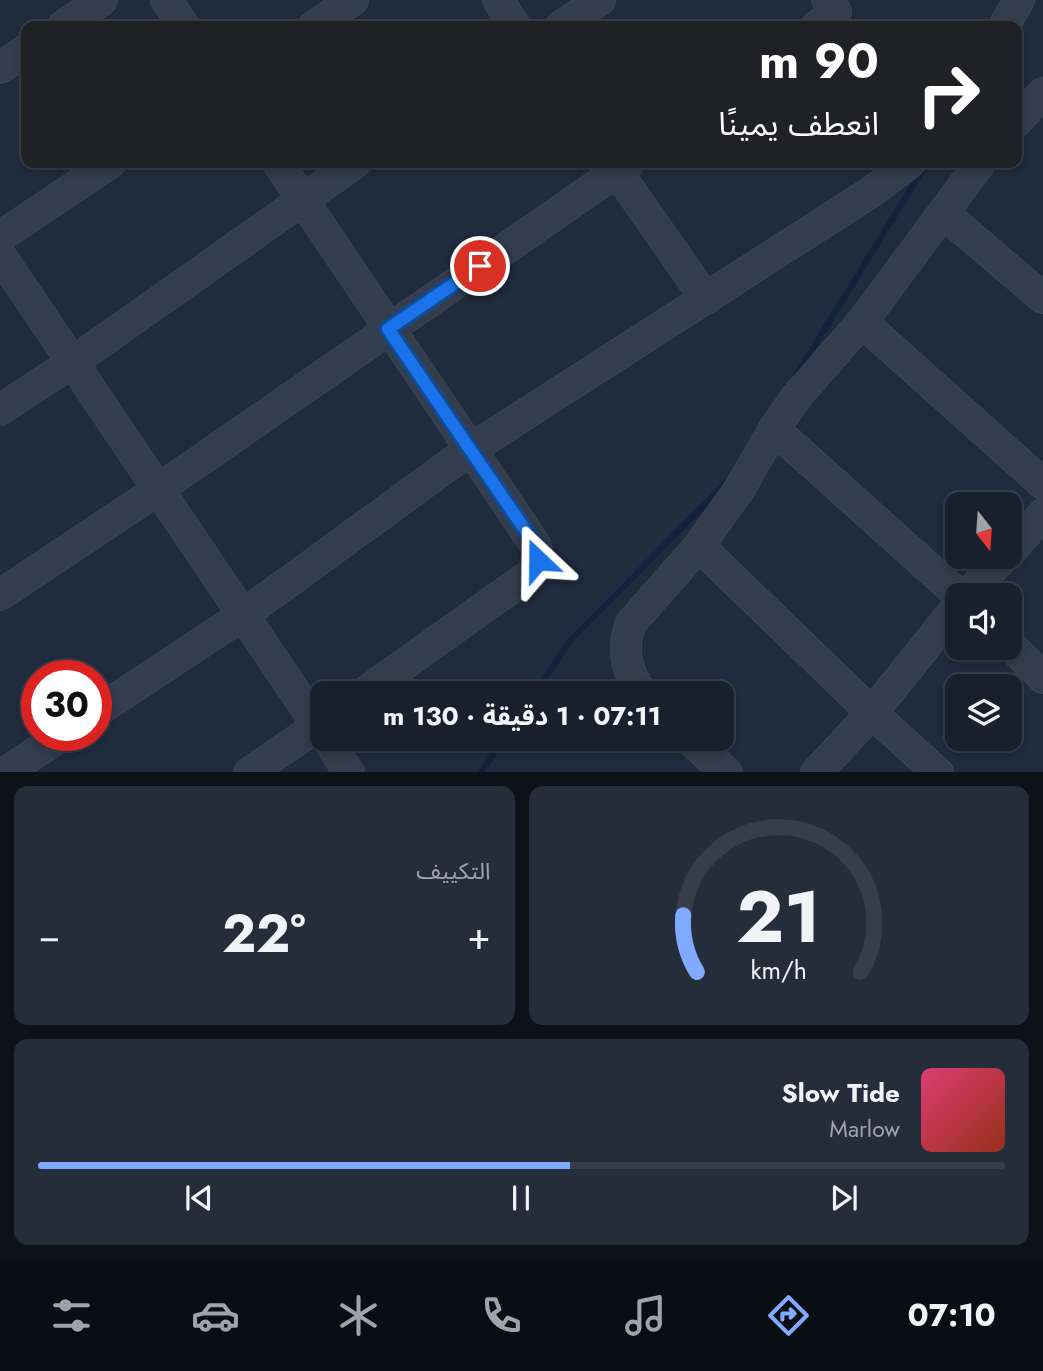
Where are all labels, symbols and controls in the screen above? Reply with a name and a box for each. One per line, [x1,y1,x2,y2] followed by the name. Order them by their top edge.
[759,26,879,96] text: 90 m
[903,49,994,140] icon: right
[718,101,879,147] text: انعطف يمينًا
[450,236,510,296] pin
[461,247,499,285] icon: arrive
[945,492,1022,569] north arrow
[945,492,1022,751] map controls
[501,523,575,597] position arrow
[945,583,1022,660] button: sound
[21,660,112,751] speed limit sign: 30
[945,674,1022,751] button: layers
[383,697,661,735] text: 07:11 · 1 دقيقة · 130 m
[416,854,491,888] text: التكييف
[736,864,821,969] text: 21
[222,896,306,972] text: 22°
[38,908,60,963] text: −
[467,908,491,963] text: +
[750,951,807,987] text: km/h
[781,1074,900,1112] text: Slow Tide
[829,1112,900,1146] text: Marlow
[180,1179,218,1217] icon: previous
[502,1179,540,1217] icon: pause
[825,1179,863,1217] icon: next
[47,1291,96,1340] icon: filters
[191,1291,240,1340] icon: car
[334,1291,383,1340] icon: climate
[477,1291,526,1340] icon: phone
[621,1291,670,1340] icon: music
[764,1291,813,1340] icon: directions
[908,1292,996,1338] text: 07:10

